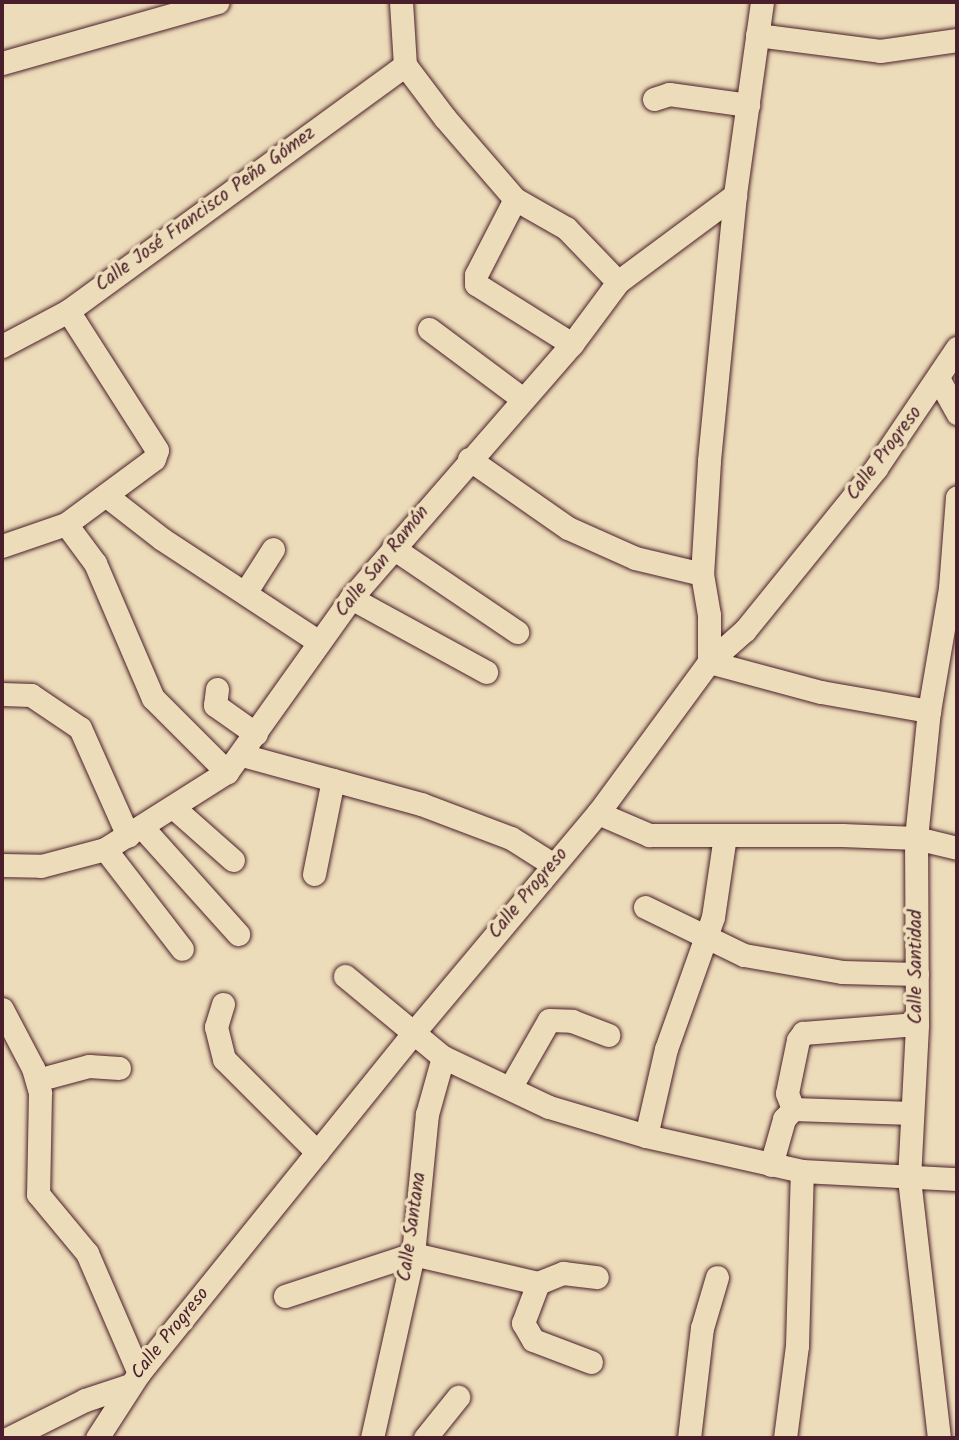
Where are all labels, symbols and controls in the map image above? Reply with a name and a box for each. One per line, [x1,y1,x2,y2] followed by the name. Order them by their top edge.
[92,123,320,297] street label: Calle José Francisco Peña Gómez
[842,403,928,505] street label: Calle Progreso
[331,502,435,622] street label: Calle San Ramón
[484,844,574,944] street label: Calle Progreso
[906,910,928,1024] street label: Calle Santidad
[394,1171,432,1283] street label: Calle Santana
[127,1283,215,1385] street label: Calle Progreso

